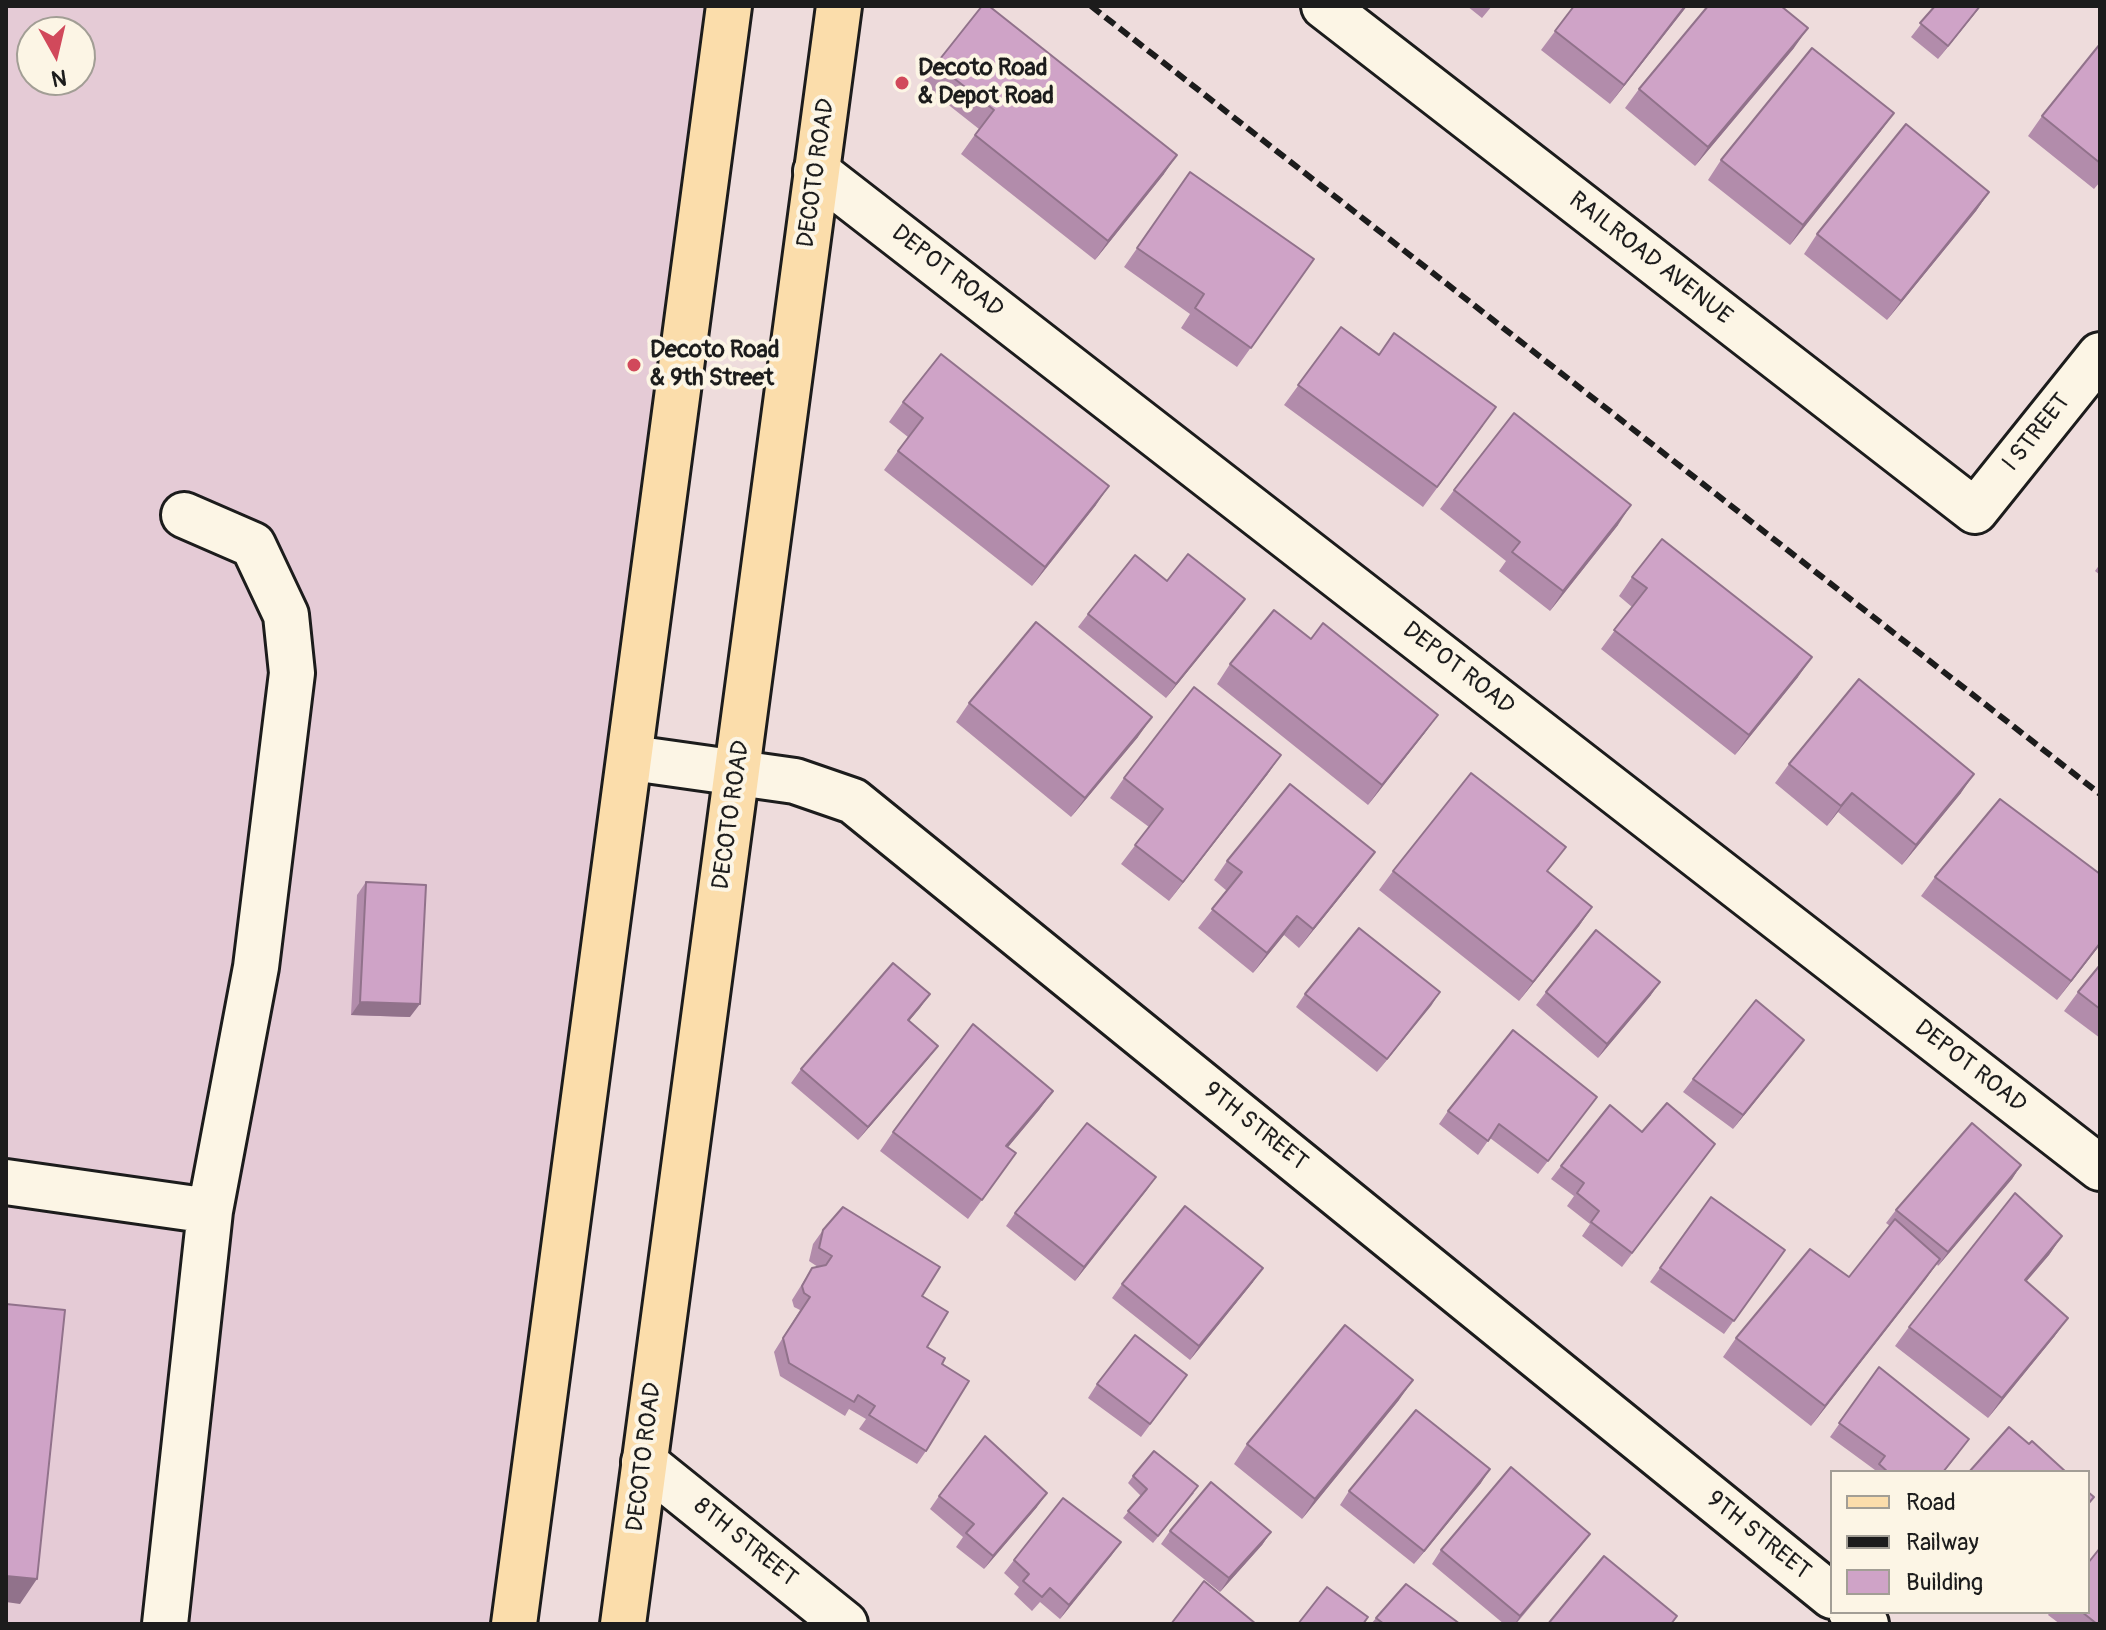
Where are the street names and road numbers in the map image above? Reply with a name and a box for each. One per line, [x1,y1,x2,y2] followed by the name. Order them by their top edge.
[792,97,842,249] street label: DECOTO ROAD
[1563,186,1737,332] street label: RAILROAD AVENUE
[885,219,1009,325] street label: DEPOT ROAD
[1997,388,2077,478] street label: I STREET
[1396,616,1520,722] street label: DEPOT ROAD
[707,739,757,891] street label: DECOTO ROAD
[1908,1014,2032,1120] street label: DEPOT ROAD
[1197,1076,1313,1178] street label: 9TH STREET
[622,1381,668,1533] street label: DECOTO ROAD
[1700,1485,1816,1587] street label: 9TH STREET
[687,1492,803,1594] street label: 8TH STREET

